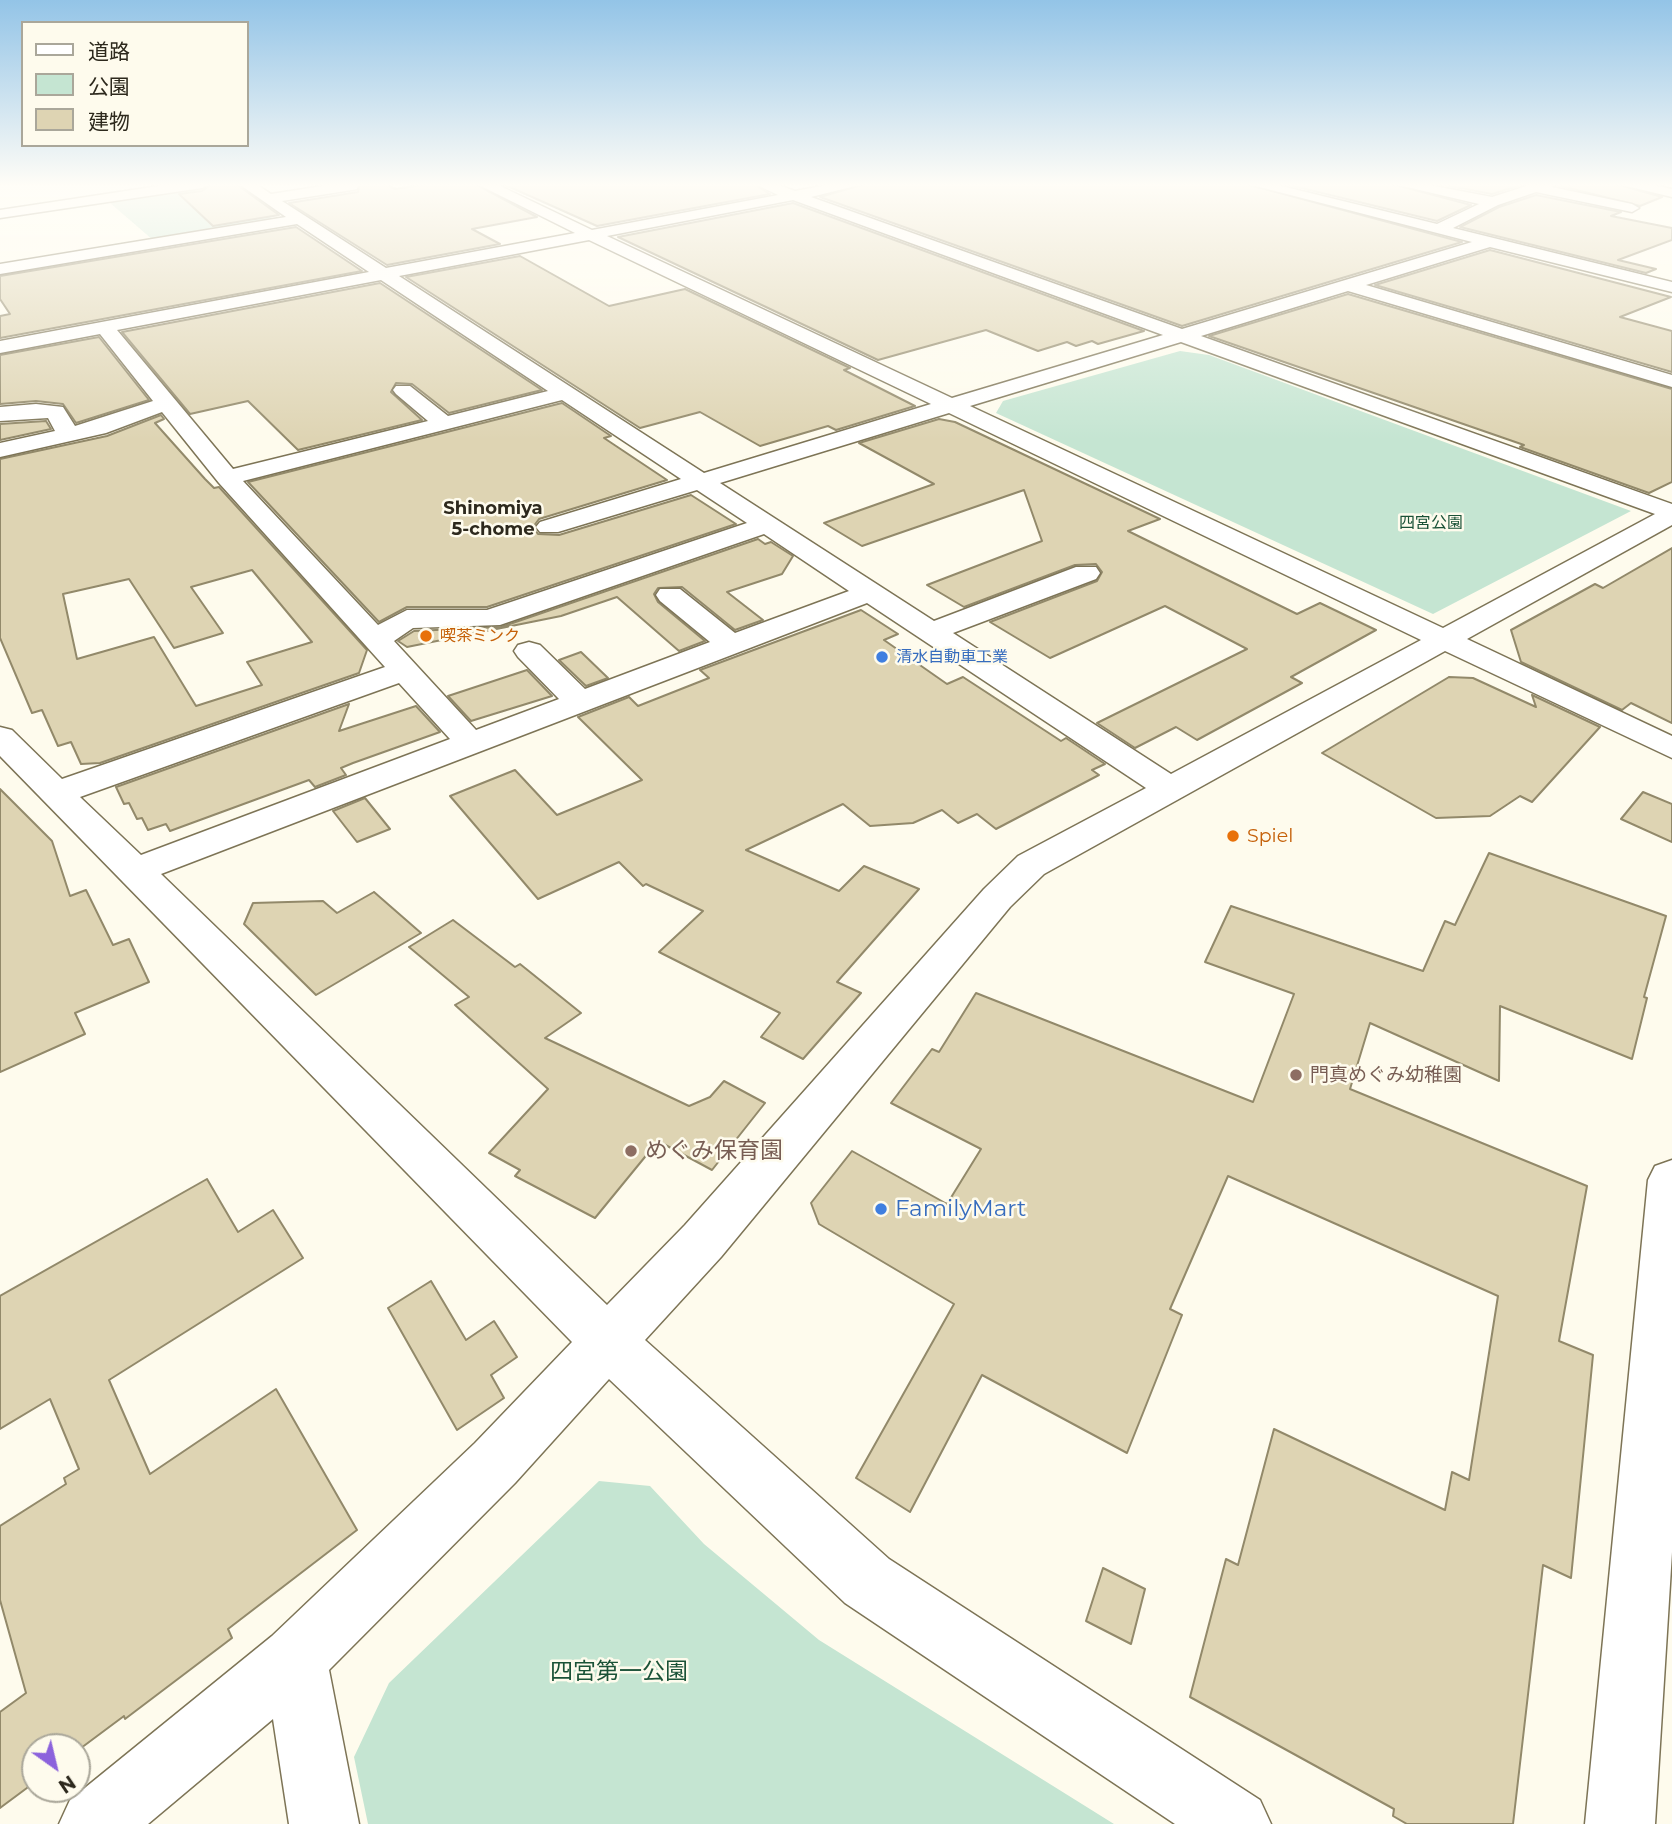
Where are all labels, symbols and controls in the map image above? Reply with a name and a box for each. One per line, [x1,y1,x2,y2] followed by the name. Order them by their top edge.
[21,21,248,147] legend
[88,39,130,64] text: 道路
[88,74,130,99] text: 公園
[88,109,130,134] text: 建物
[443,498,543,540] district label: Shinomiya 5-chome
[1399,513,1463,533] park label: 四宮公園
[440,626,520,646] place label: 喫茶ミンク
[418,628,434,644] marker: 喫茶ミンク
[896,647,1008,667] place label: 清水自動車工業
[874,649,890,665] marker: 清水自動車工業
[1247,825,1293,847] place label: Spiel
[1225,828,1241,844] marker: Spiel
[1310,1064,1462,1086] place label: 門真めぐみ幼稚園
[1288,1067,1304,1083] marker: 門真めぐみ幼稚園
[645,1137,783,1165] place label: めぐみ保育園
[623,1143,639,1159] marker: めぐみ保育園
[895,1195,1026,1223] place label: FamilyMart
[873,1201,889,1217] marker: FamilyMart
[550,1658,688,1686] park label: 四宮第一公園
[21,1733,91,1803] north arrow
[54,1770,80,1798] text: N

